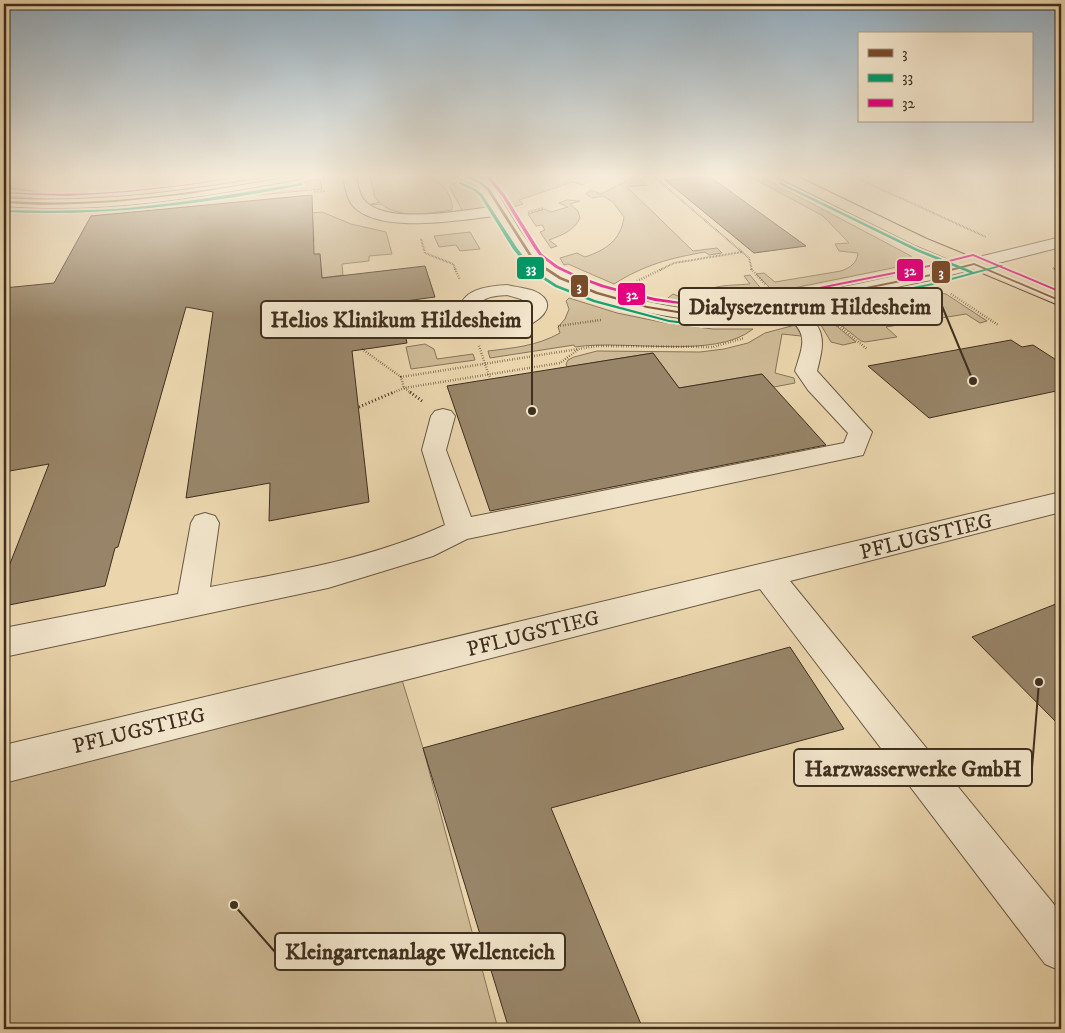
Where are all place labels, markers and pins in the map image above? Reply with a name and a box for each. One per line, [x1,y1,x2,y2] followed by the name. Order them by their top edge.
[679,288,942,325] callout: Dialysezentrum Hildesheim
[261,301,532,338] callout: Helios Klinikum Hildesheim
[794,749,1032,786] callout: Harzwasserwerke GmbH
[275,933,565,970] callout: Kleingartenanlage Wellenteich

